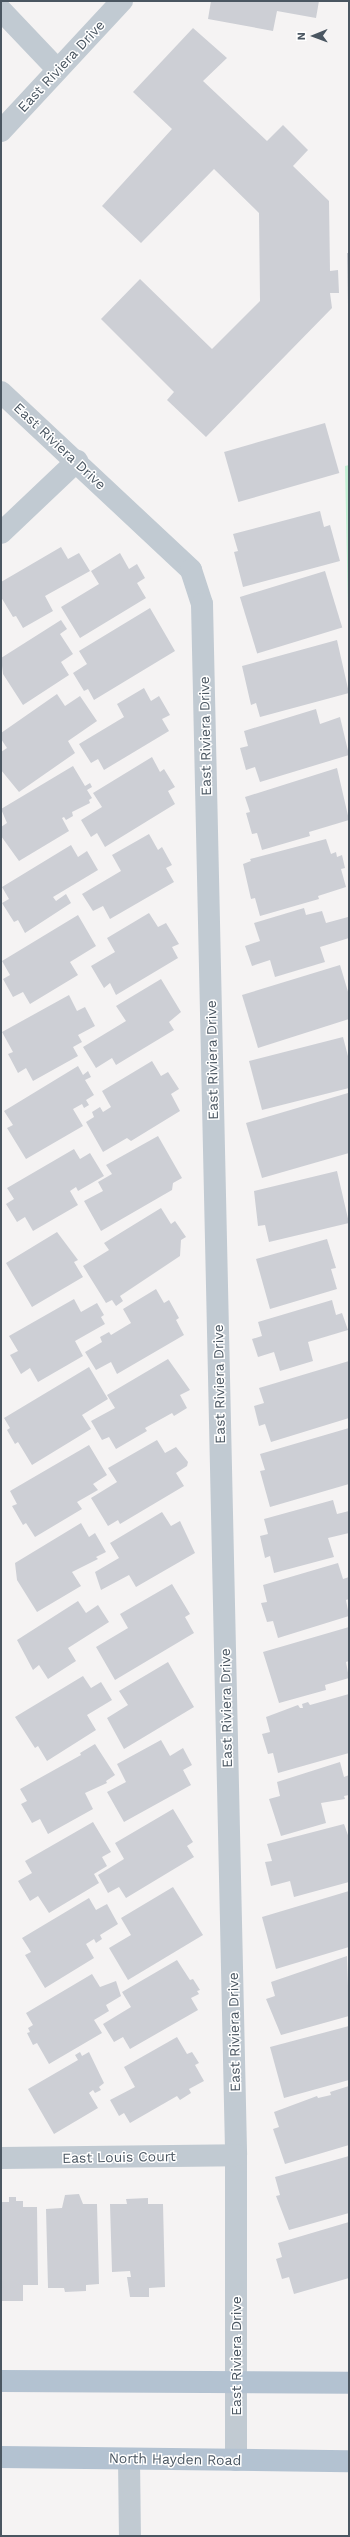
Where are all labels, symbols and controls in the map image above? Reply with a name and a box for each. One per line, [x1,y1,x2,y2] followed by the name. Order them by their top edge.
[14,16,108,116] street label: East Riviera Drive
[294,16,334,56] north arrow
[295,32,308,40] text: N
[10,399,110,493] street label: East Riviera Drive
[196,676,214,796] street label: East Riviera Drive
[203,1000,221,1120] street label: East Riviera Drive
[210,1324,228,1444] street label: East Riviera Drive
[217,1648,235,1768] street label: East Riviera Drive
[225,1972,243,2092] street label: East Riviera Drive
[62,2148,176,2166] street label: East Louis Court
[228,2296,244,2416] street label: East Riviera Drive
[109,2449,241,2469] street label: North Hayden Road

